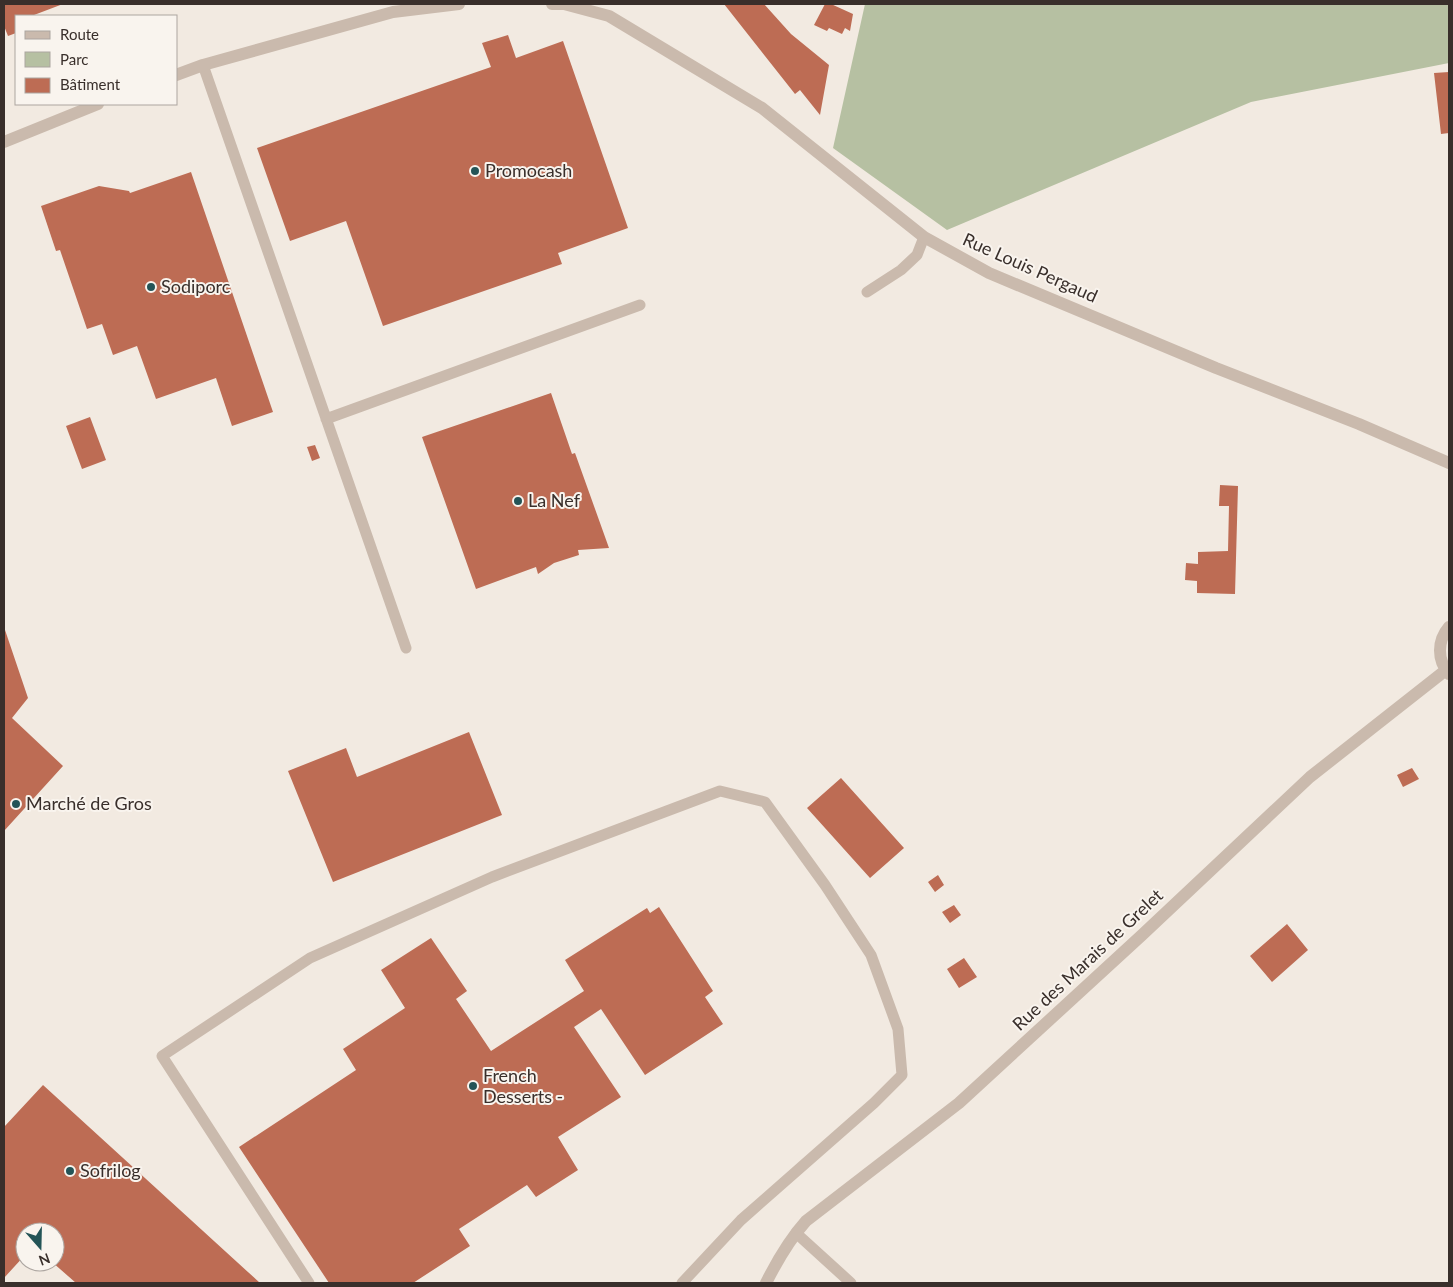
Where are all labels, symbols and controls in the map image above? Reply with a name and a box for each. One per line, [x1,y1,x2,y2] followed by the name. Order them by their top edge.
[15,15,178,105] legend
[60,25,99,43] text: Route
[60,50,89,68] text: Parc
[60,75,121,93] text: Bâtiment
[485,159,572,181] place label: Promocash
[469,165,481,177] marker: Promocash
[960,228,1101,307] street label: Rue Louis Pergaud
[161,275,231,297] place label: Sodiporc
[145,281,157,293] marker: Sodiporc
[528,489,581,511] place label: La Nef
[512,495,524,507] marker: La Nef
[26,792,152,814] place label: Marché de Gros
[10,798,22,810] marker: Marché de Gros
[1008,883,1167,1035] street label: Rue des Marais de Grelet
[483,1064,563,1107] place label: French Desserts -
[467,1080,479,1092] marker: French Desserts -
[80,1159,141,1181] place label: Sofrilog
[64,1165,76,1177] marker: Sofrilog
[15,1222,65,1272] north arrow
[37,1250,53,1270] text: N

